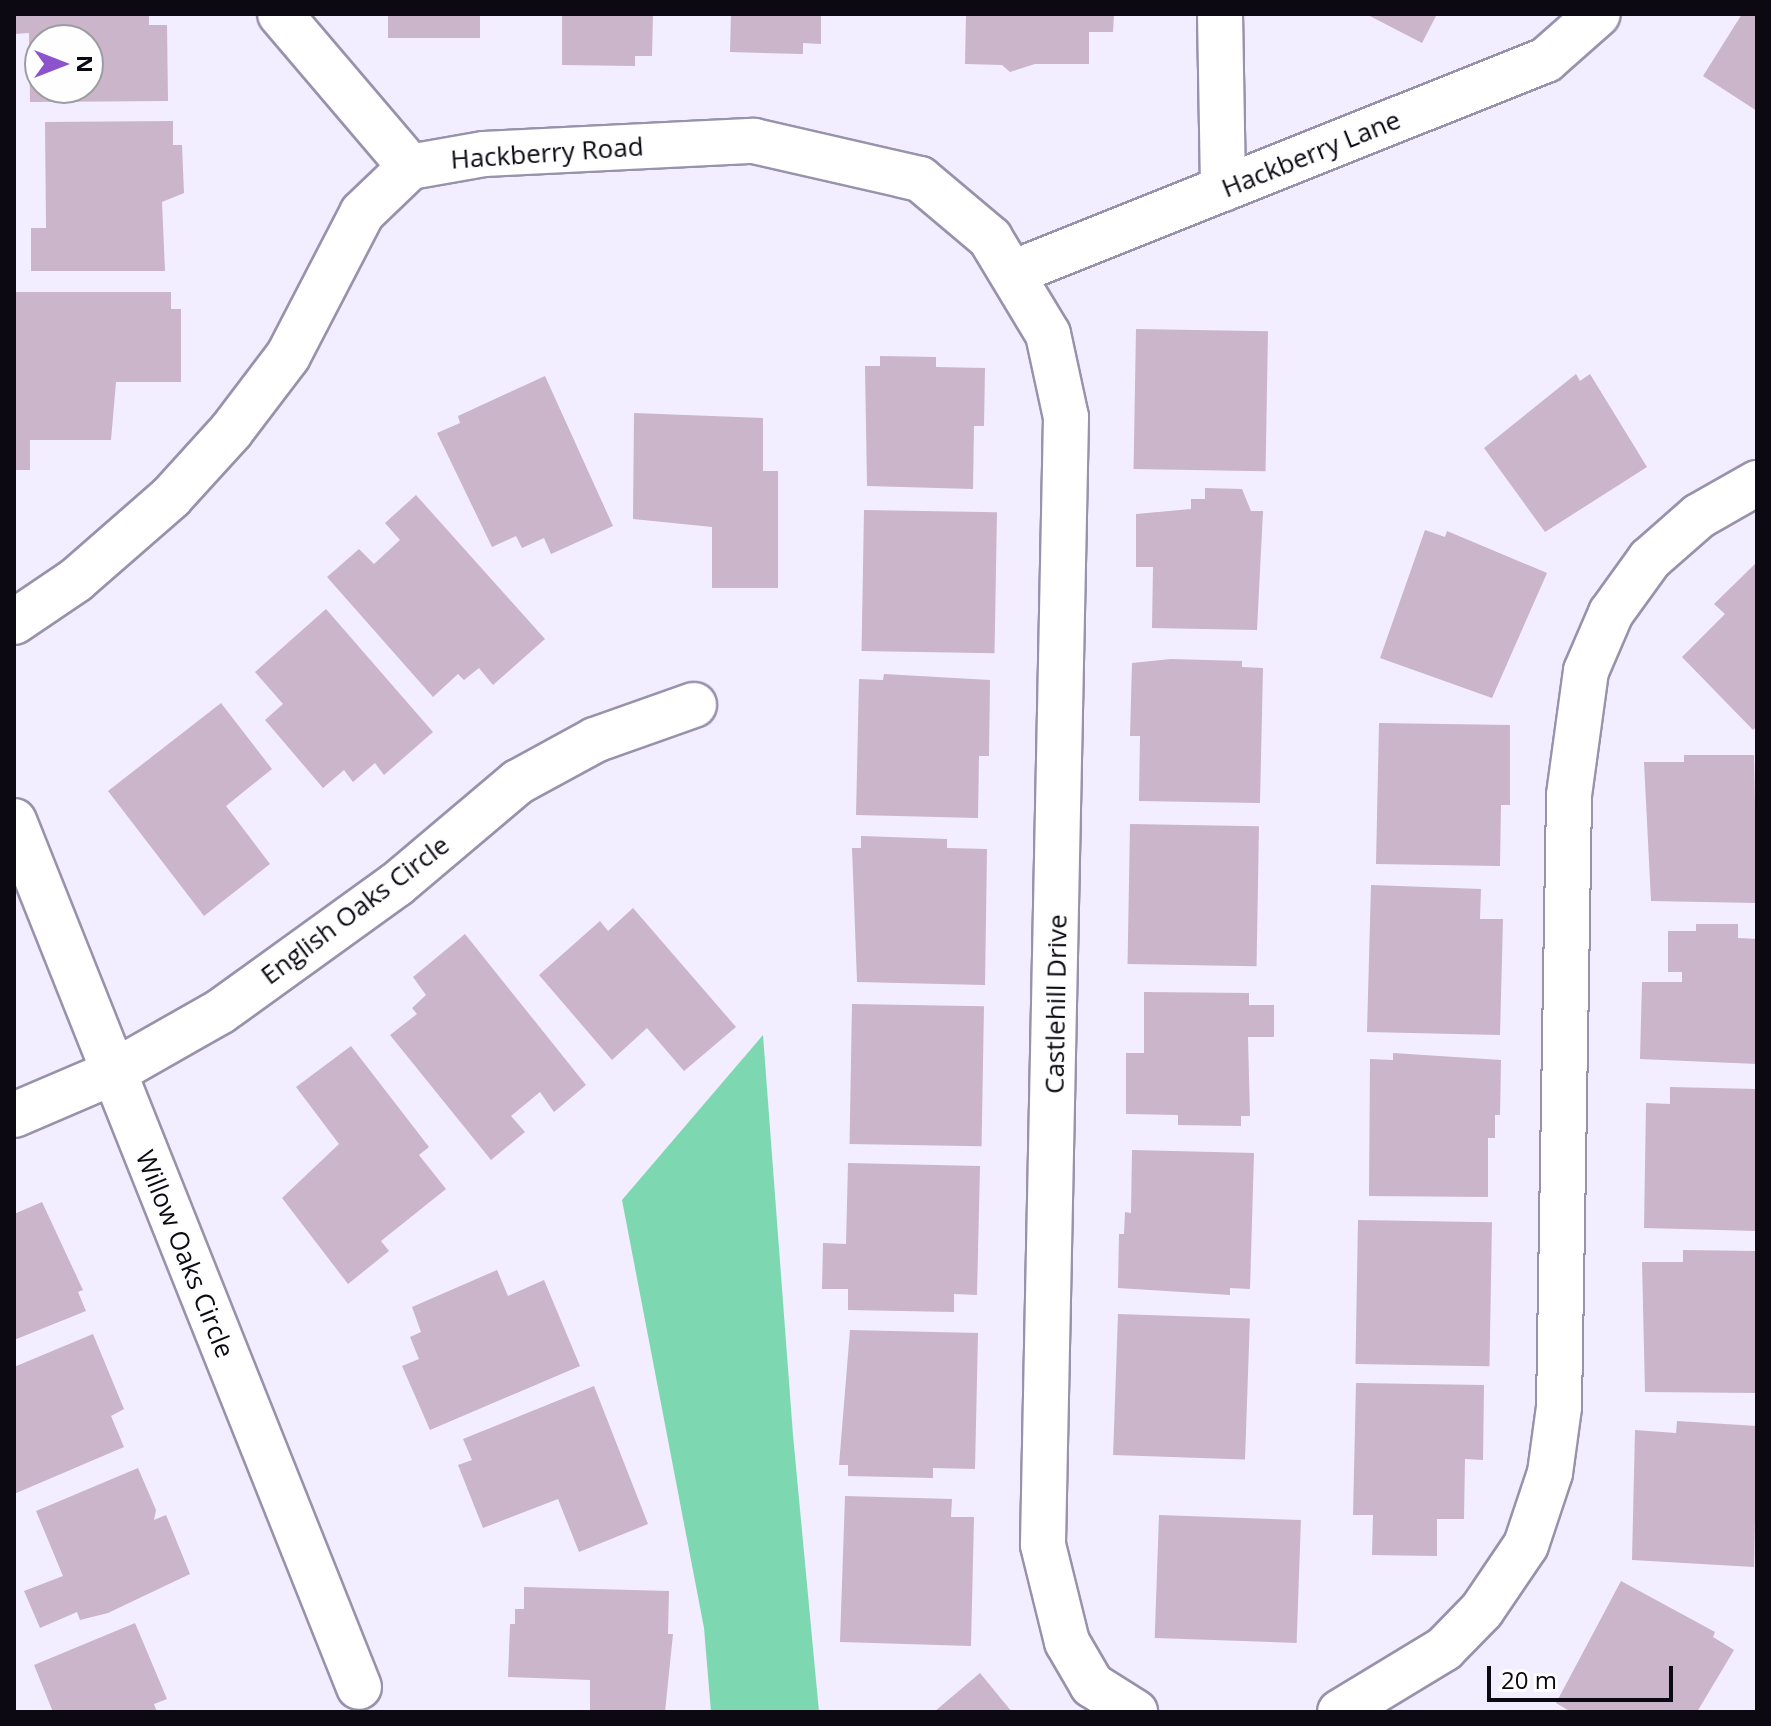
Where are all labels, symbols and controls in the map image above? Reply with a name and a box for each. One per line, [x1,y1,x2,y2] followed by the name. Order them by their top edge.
[24,24,104,104] north arrow
[71,55,101,73] text: N
[1217,104,1405,204] street label: Hackberry Lane
[449,131,645,175] street label: Hackberry Road
[255,829,455,991] street label: English Oaks Circle
[1039,914,1073,1094] street label: Castlehill Drive
[129,1146,241,1362] street label: Willow Oaks Circle
[1491,1650,1677,1700] scale bar
[1501,1663,1557,1696] text: 20 m

